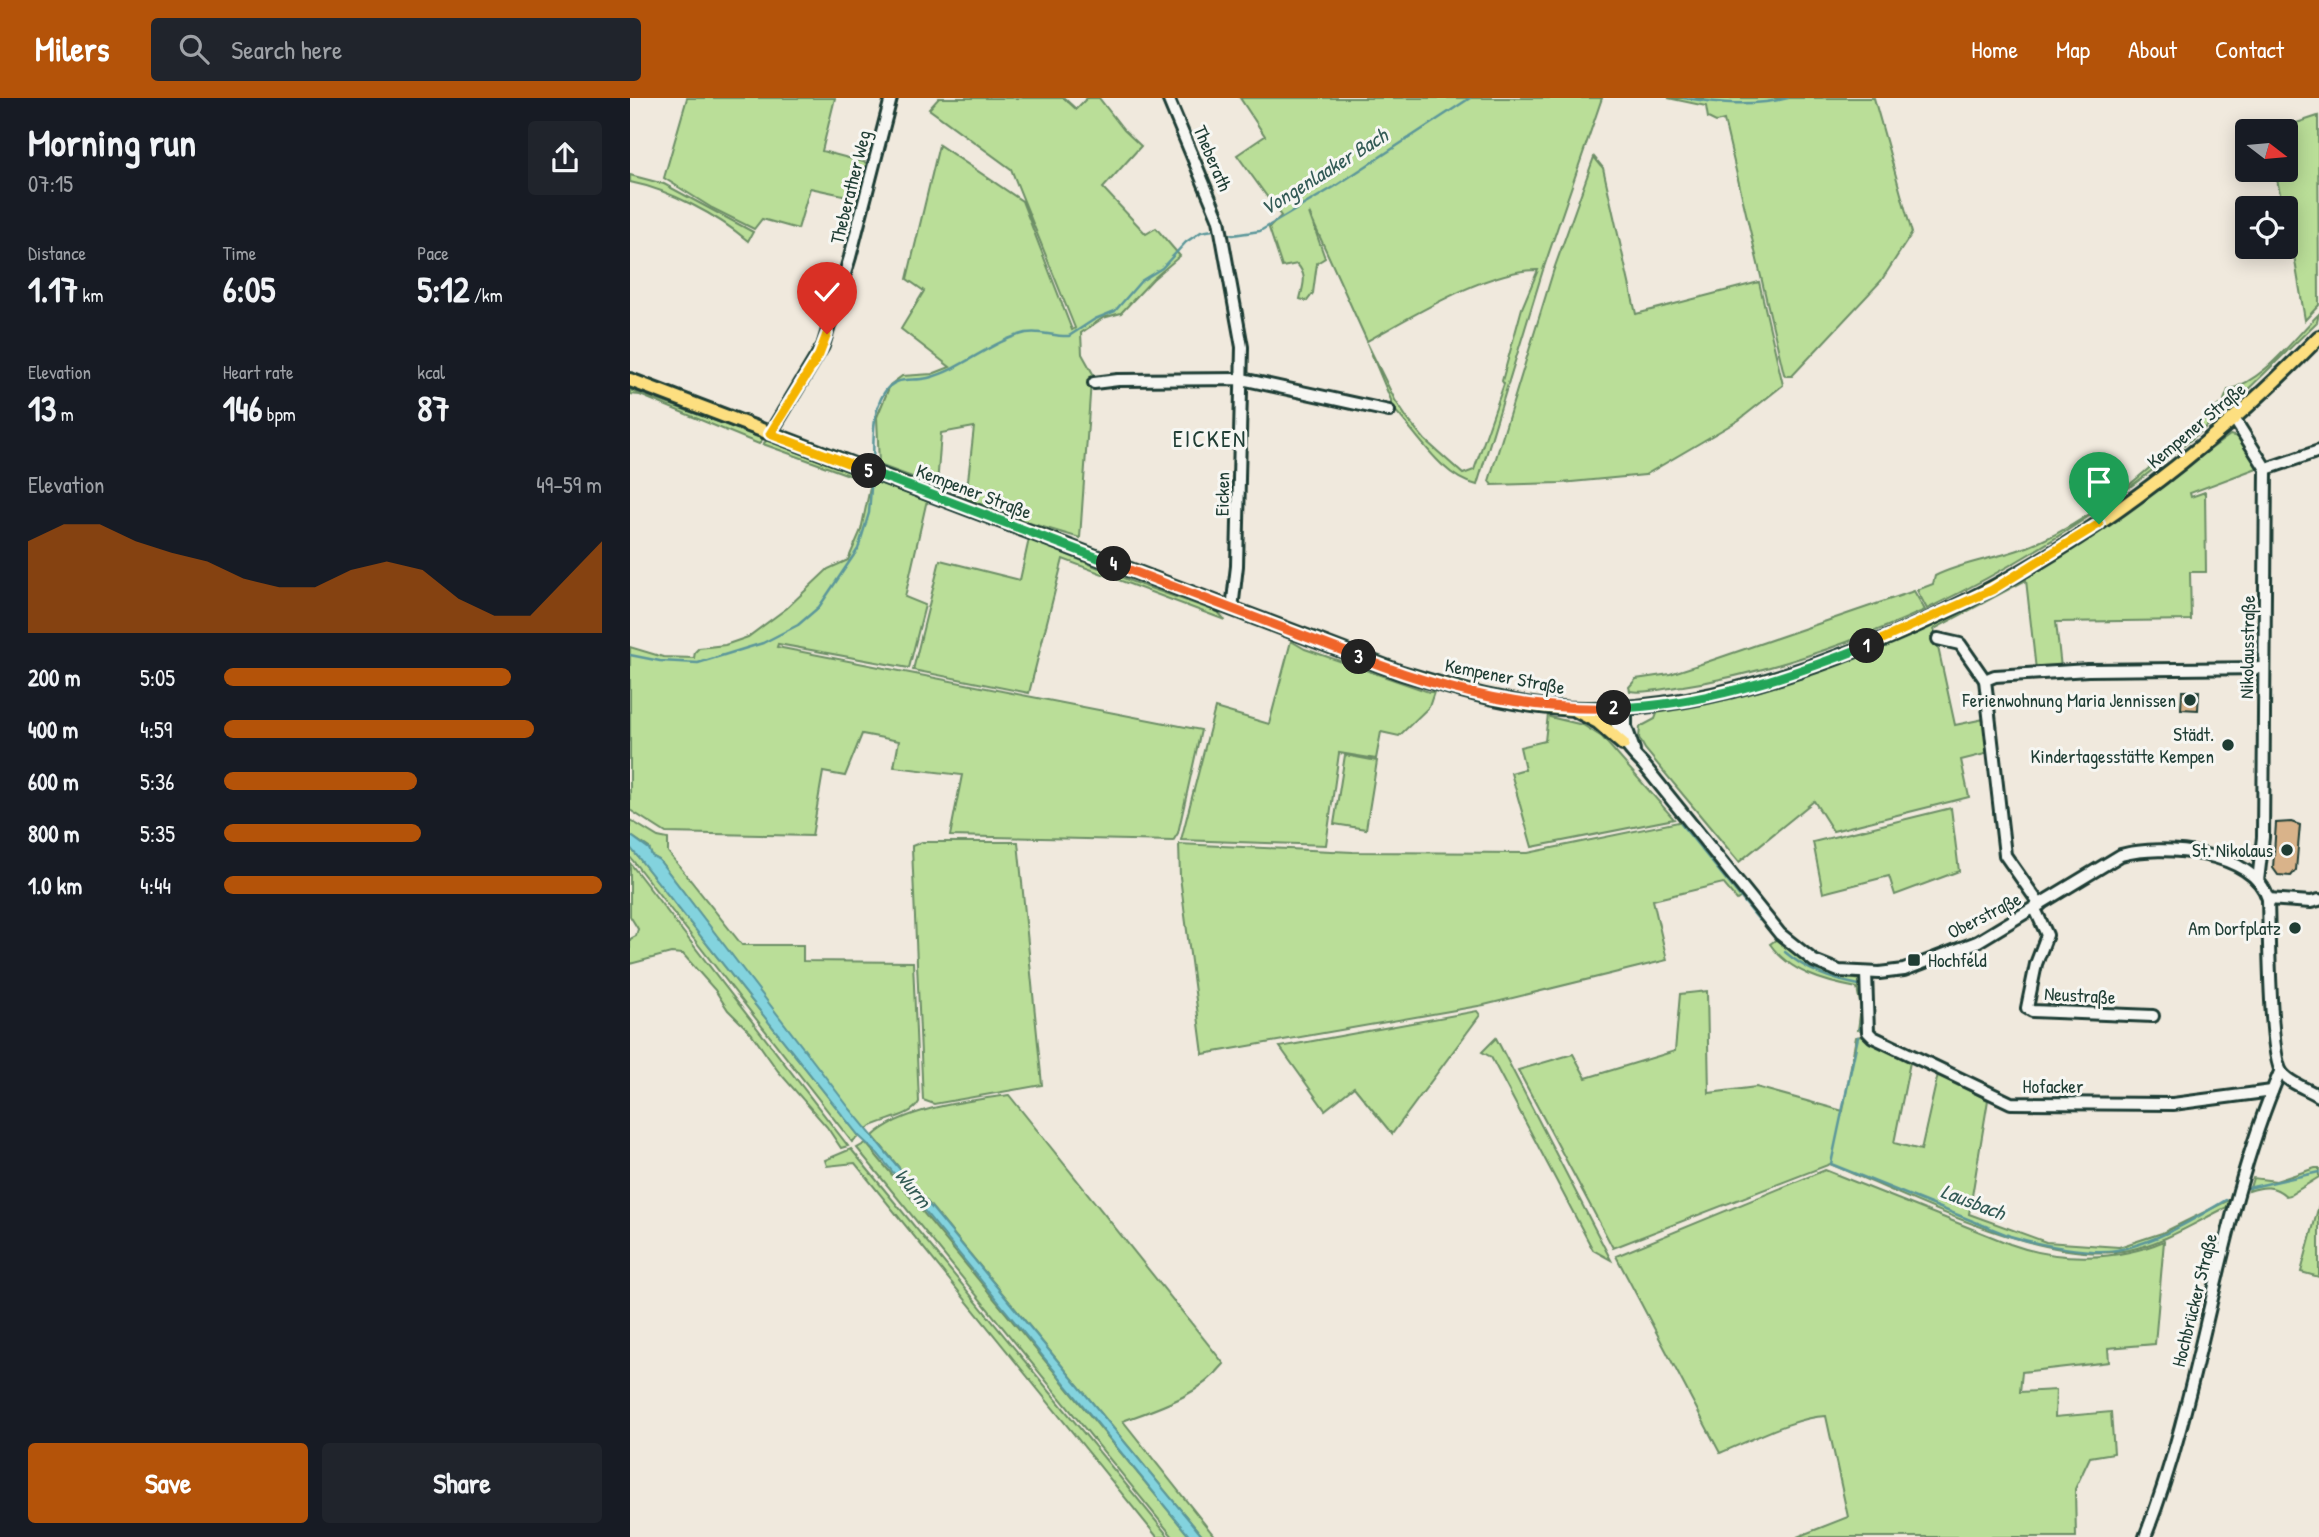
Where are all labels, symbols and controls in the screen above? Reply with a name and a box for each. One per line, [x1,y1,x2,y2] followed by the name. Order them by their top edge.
[151,18,641,81] search box
[35,27,109,71] text: Milers
[175,30,213,68] icon: search
[231,32,342,67] text: Search here
[1971,33,2018,65] text: Home
[2056,33,2090,65] text: Map
[2128,33,2177,65] text: About
[2215,33,2284,65] text: Contact
[28,116,196,168] text: Morning run
[2235,119,2298,182] north arrow
[2235,119,2298,259] map controls
[1255,120,1394,222] water label: Vongenlaaker Bach
[528,121,602,195] button: share
[1188,121,1238,195] street label: Theberath
[823,128,877,246] street label: Theberather Weg
[28,168,73,199] text: 07:15
[2235,196,2298,259] button: locate
[28,240,86,266] text: Distance
[223,240,256,266] text: Time
[417,240,449,266] text: Pace
[797,262,857,334] pin
[28,266,78,313] text: 1.17
[223,266,275,313] text: 6:05
[417,266,469,313] text: 5:12
[808,273,846,311] icon: check
[78,282,103,308] text: km
[469,282,503,308] text: /km
[28,359,91,385] text: Elevation
[223,359,294,385] text: Heart rate
[417,359,445,385] text: kcal
[2141,376,2251,474] street label: Kempener Straße
[28,385,56,432] text: 13
[223,385,262,432] text: 146
[417,385,450,432] text: 87
[56,401,74,427] text: m
[262,401,296,427] text: bpm
[1173,423,1247,454] district label: EICKEN
[2069,452,2129,524] pin
[852,454,886,488] pin: 5
[864,457,873,483] text: 5
[913,457,1036,525] street label: Kempener Straße
[2080,463,2118,501] icon: arrive
[28,469,104,500] text: Elevation
[536,469,602,500] text: 49–59 m
[1209,472,1235,516] street label: Eicken
[1096,546,1132,582] pin: 4
[1110,550,1117,576] text: 4
[2233,595,2261,699] street label: Nikolausstraße
[1850,628,1884,664] pin: 1
[1863,632,1870,658] text: 1
[1342,640,1376,674] pin: 3
[1354,643,1363,669] text: 3
[1443,652,1568,700] street label: Kempener Straße
[28,662,80,693] text: 200 m
[140,662,175,693] text: 5:05
[1962,687,2176,713] place label: Ferienwohnung Maria Jennissen
[1597,690,1632,726] pin: 2
[2182,692,2198,708] marker: Ferienwohnung Maria Jennissen
[1609,694,1618,720] text: 2
[28,714,78,745] text: 400 m
[140,714,172,745] text: 4:59
[2031,721,2214,769] place label: Städt. Kindertagesstätte Kempen
[2220,737,2236,753] marker: Städt. Kindertagesstätte Kempen
[28,766,79,797] text: 600 m
[140,766,175,797] text: 5:36
[28,818,80,849] text: 800 m
[140,818,175,849] text: 5:35
[2192,837,2273,863] place label: St. Nikolaus
[2279,842,2295,858] marker: St. Nikolaus
[28,870,82,901] text: 1.0 km
[140,870,171,901] text: 4:44
[1943,885,2026,945] street label: Oberstraße
[2188,915,2281,941] place label: Am Dorfplatz
[2287,920,2303,936] marker: Am Dorfplatz
[1928,947,1987,973] place label: Hochfeld
[1906,952,1922,968] marker: Hochfeld
[2044,980,2117,1010] street label: Neustraße
[2023,1073,2084,1099] street label: Hofacker
[888,1162,939,1214] water label: Wurm
[1937,1176,2010,1227] water label: Lausbach
[2165,1230,2223,1370] street label: Hochbrücker Straße
[28,1443,308,1523] button: Save
[322,1443,602,1523] button: Share

